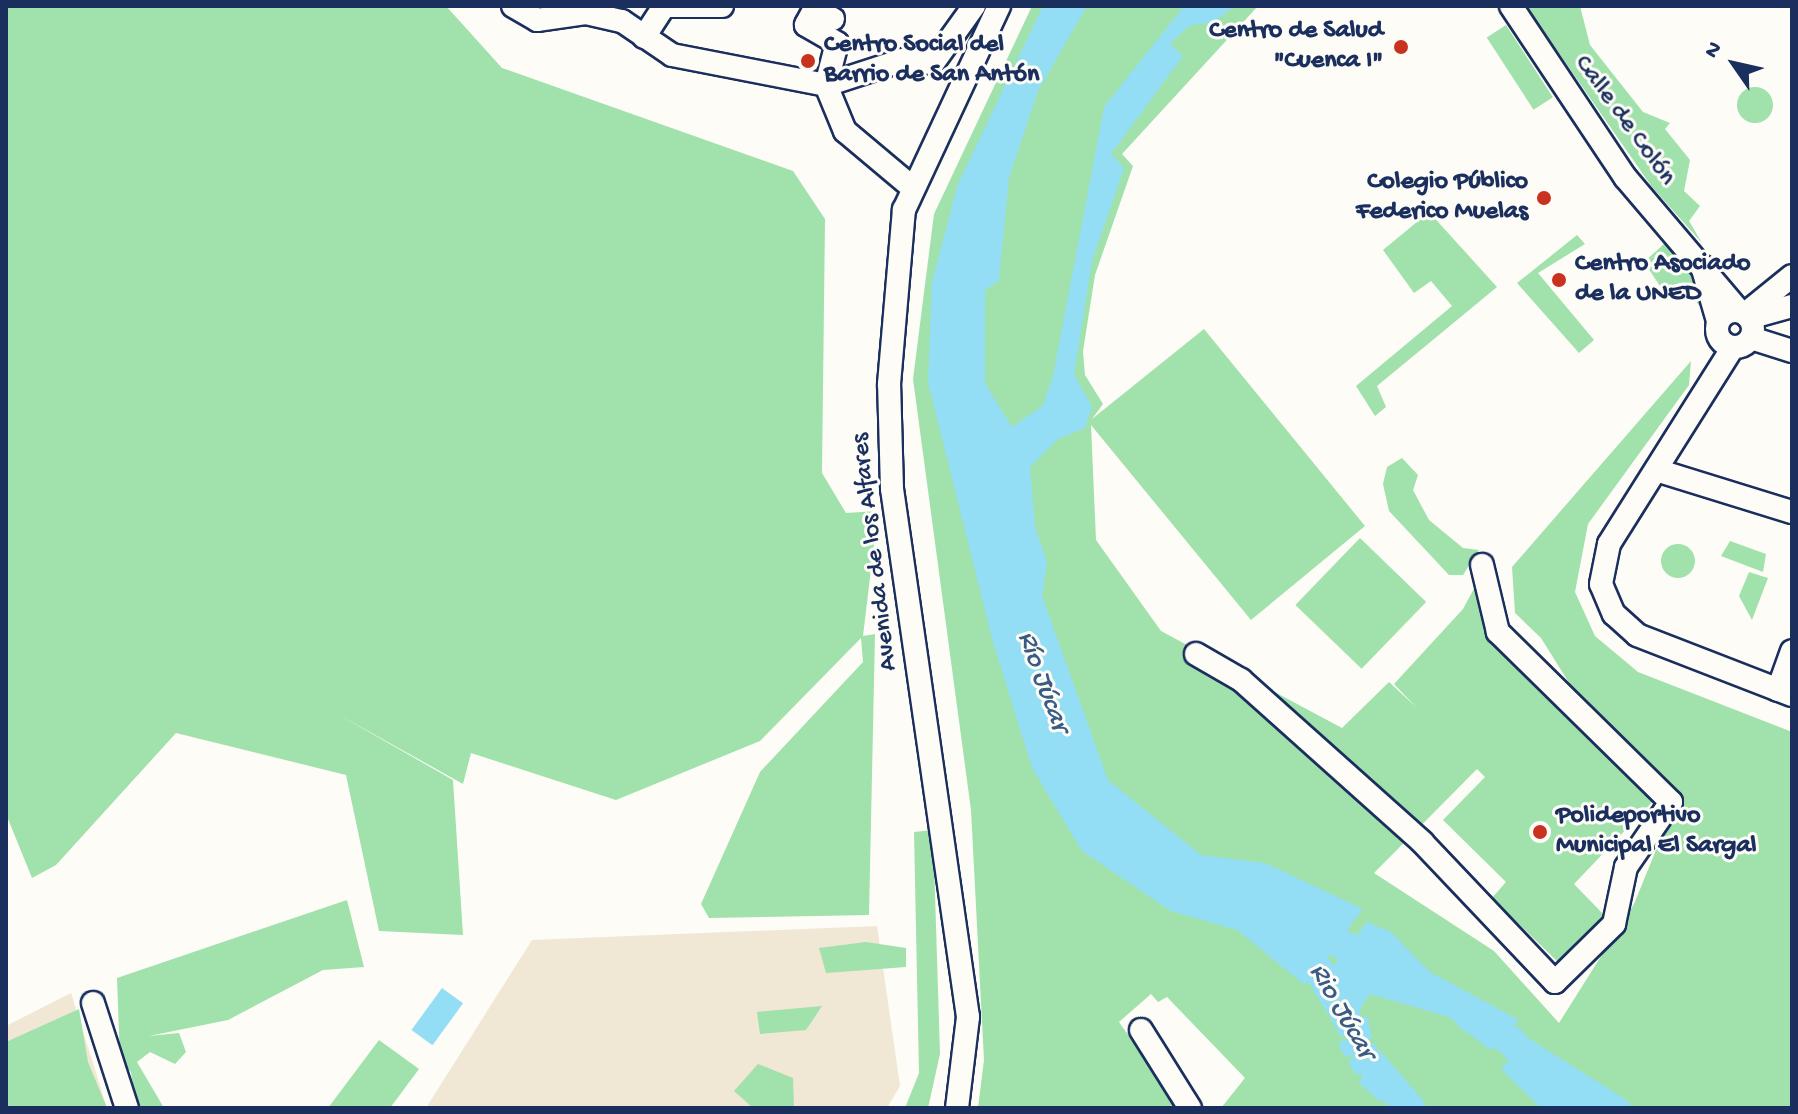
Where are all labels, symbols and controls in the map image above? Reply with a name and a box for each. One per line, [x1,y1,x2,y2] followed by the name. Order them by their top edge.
[1209,16,1383,78] place label: Centro de Salud "Cuenca I"
[1694,24,1774,104] north arrow
[824,30,1039,92] place label: Centro Social del Barrio de San Antón
[1390,36,1412,58] marker: Centro de Salud "Cuenca I"
[1699,37,1729,64] text: N
[1566,50,1682,192] street label: Calle de Colón
[799,52,817,70] marker: Centro Social del Barrio de San Antón
[1356,167,1528,228] place label: Colegio Público Federico Muelas
[1535,189,1553,207] marker: Colegio Público Federico Muelas
[1575,249,1750,310] place label: Centro Asociado de la UNED
[1550,271,1568,289] marker: Centro Asociado de la UNED
[846,431,906,673] street label: Avenida de los Alfares
[1008,627,1076,737] water label: Río Júcar
[1556,801,1757,862] place label: Polideportivo Municipal El Sargal
[1531,823,1549,841] marker: Polideportivo Municipal El Sargal
[1300,958,1382,1066] water label: Rio Júcar

